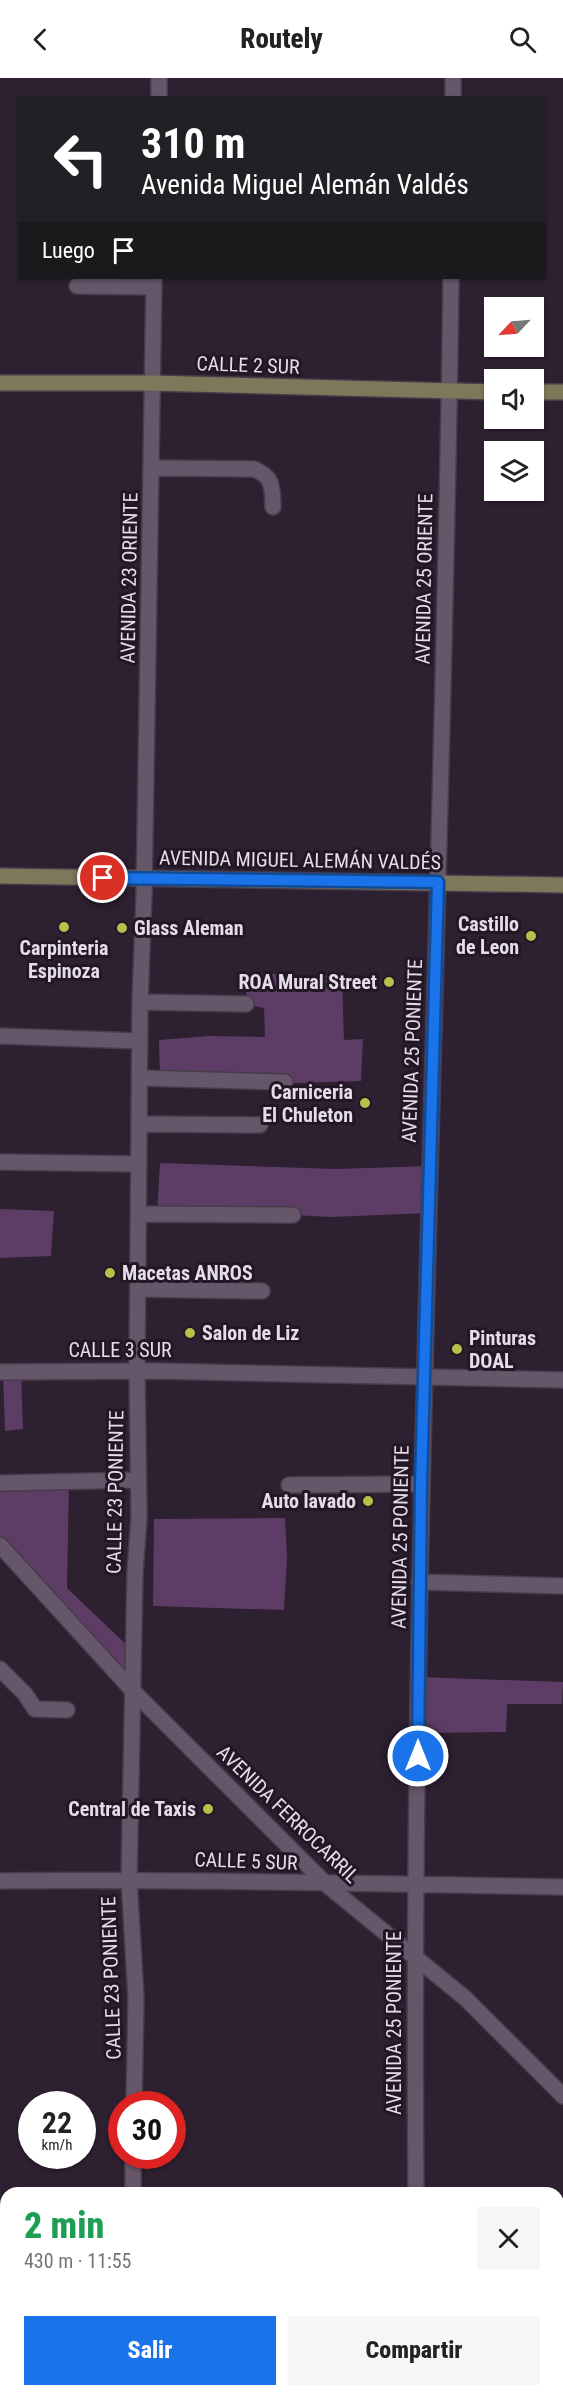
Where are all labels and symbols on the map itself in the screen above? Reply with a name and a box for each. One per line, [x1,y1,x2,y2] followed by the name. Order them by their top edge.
[484,297,544,357] north arrow
[196,351,300,379] street label: CALLE 2 SUR
[116,492,142,664] street label: AVENIDA 23 ORIENTE
[411,493,437,665] street label: AVENIDA 25 ORIENTE
[159,846,441,874] street label: AVENIDA MIGUEL ALEMÁN VALDÉS
[77,852,128,903] pin
[456,912,519,959] place label: Castillo de Leon
[134,916,244,940] place label: Glass Aleman
[57,920,71,934] marker: Carpinteria Espinoza
[115,921,129,935] marker: Glass Aleman
[524,929,538,943] marker: Castillo de Leon
[19,936,109,983] place label: Carpinteria Espinoza
[397,959,427,1143] street label: AVENIDA 25 PONIENTE
[238,970,377,994] place label: ROA Mural Street
[382,975,396,989] marker: ROA Mural Street
[262,1080,353,1127] place label: Carniceria El Chuleton
[358,1096,372,1110] marker: Carniceria El Chuleton
[122,1261,253,1285] place label: Macetas ANROS
[103,1266,117,1280] marker: Macetas ANROS
[202,1321,299,1345] place label: Salon de Liz
[183,1326,197,1340] marker: Salon de Liz
[469,1326,536,1373] place label: Pinturas DOAL
[68,1338,172,1362] street label: CALLE 3 SUR
[450,1342,464,1356] marker: Pinturas DOAL
[102,1410,128,1574] street label: CALLE 23 PONIENTE
[386,1445,414,1629] street label: AVENIDA 25 PONIENTE
[261,1489,356,1513] place label: Auto lavado
[361,1494,375,1508] marker: Auto lavado
[386,1724,450,1788] position arrow
[212,1740,364,1888] street label: AVENIDA FERROCARRIL
[68,1797,196,1821] place label: Central de Taxis
[201,1802,215,1816] marker: Central de Taxis
[194,1847,298,1875] street label: CALLE 5 SUR
[96,1896,126,2060] street label: CALLE 23 PONIENTE
[382,1931,406,2115] street label: AVENIDA 25 PONIENTE
[108,2091,186,2169] speed limit sign: 30

